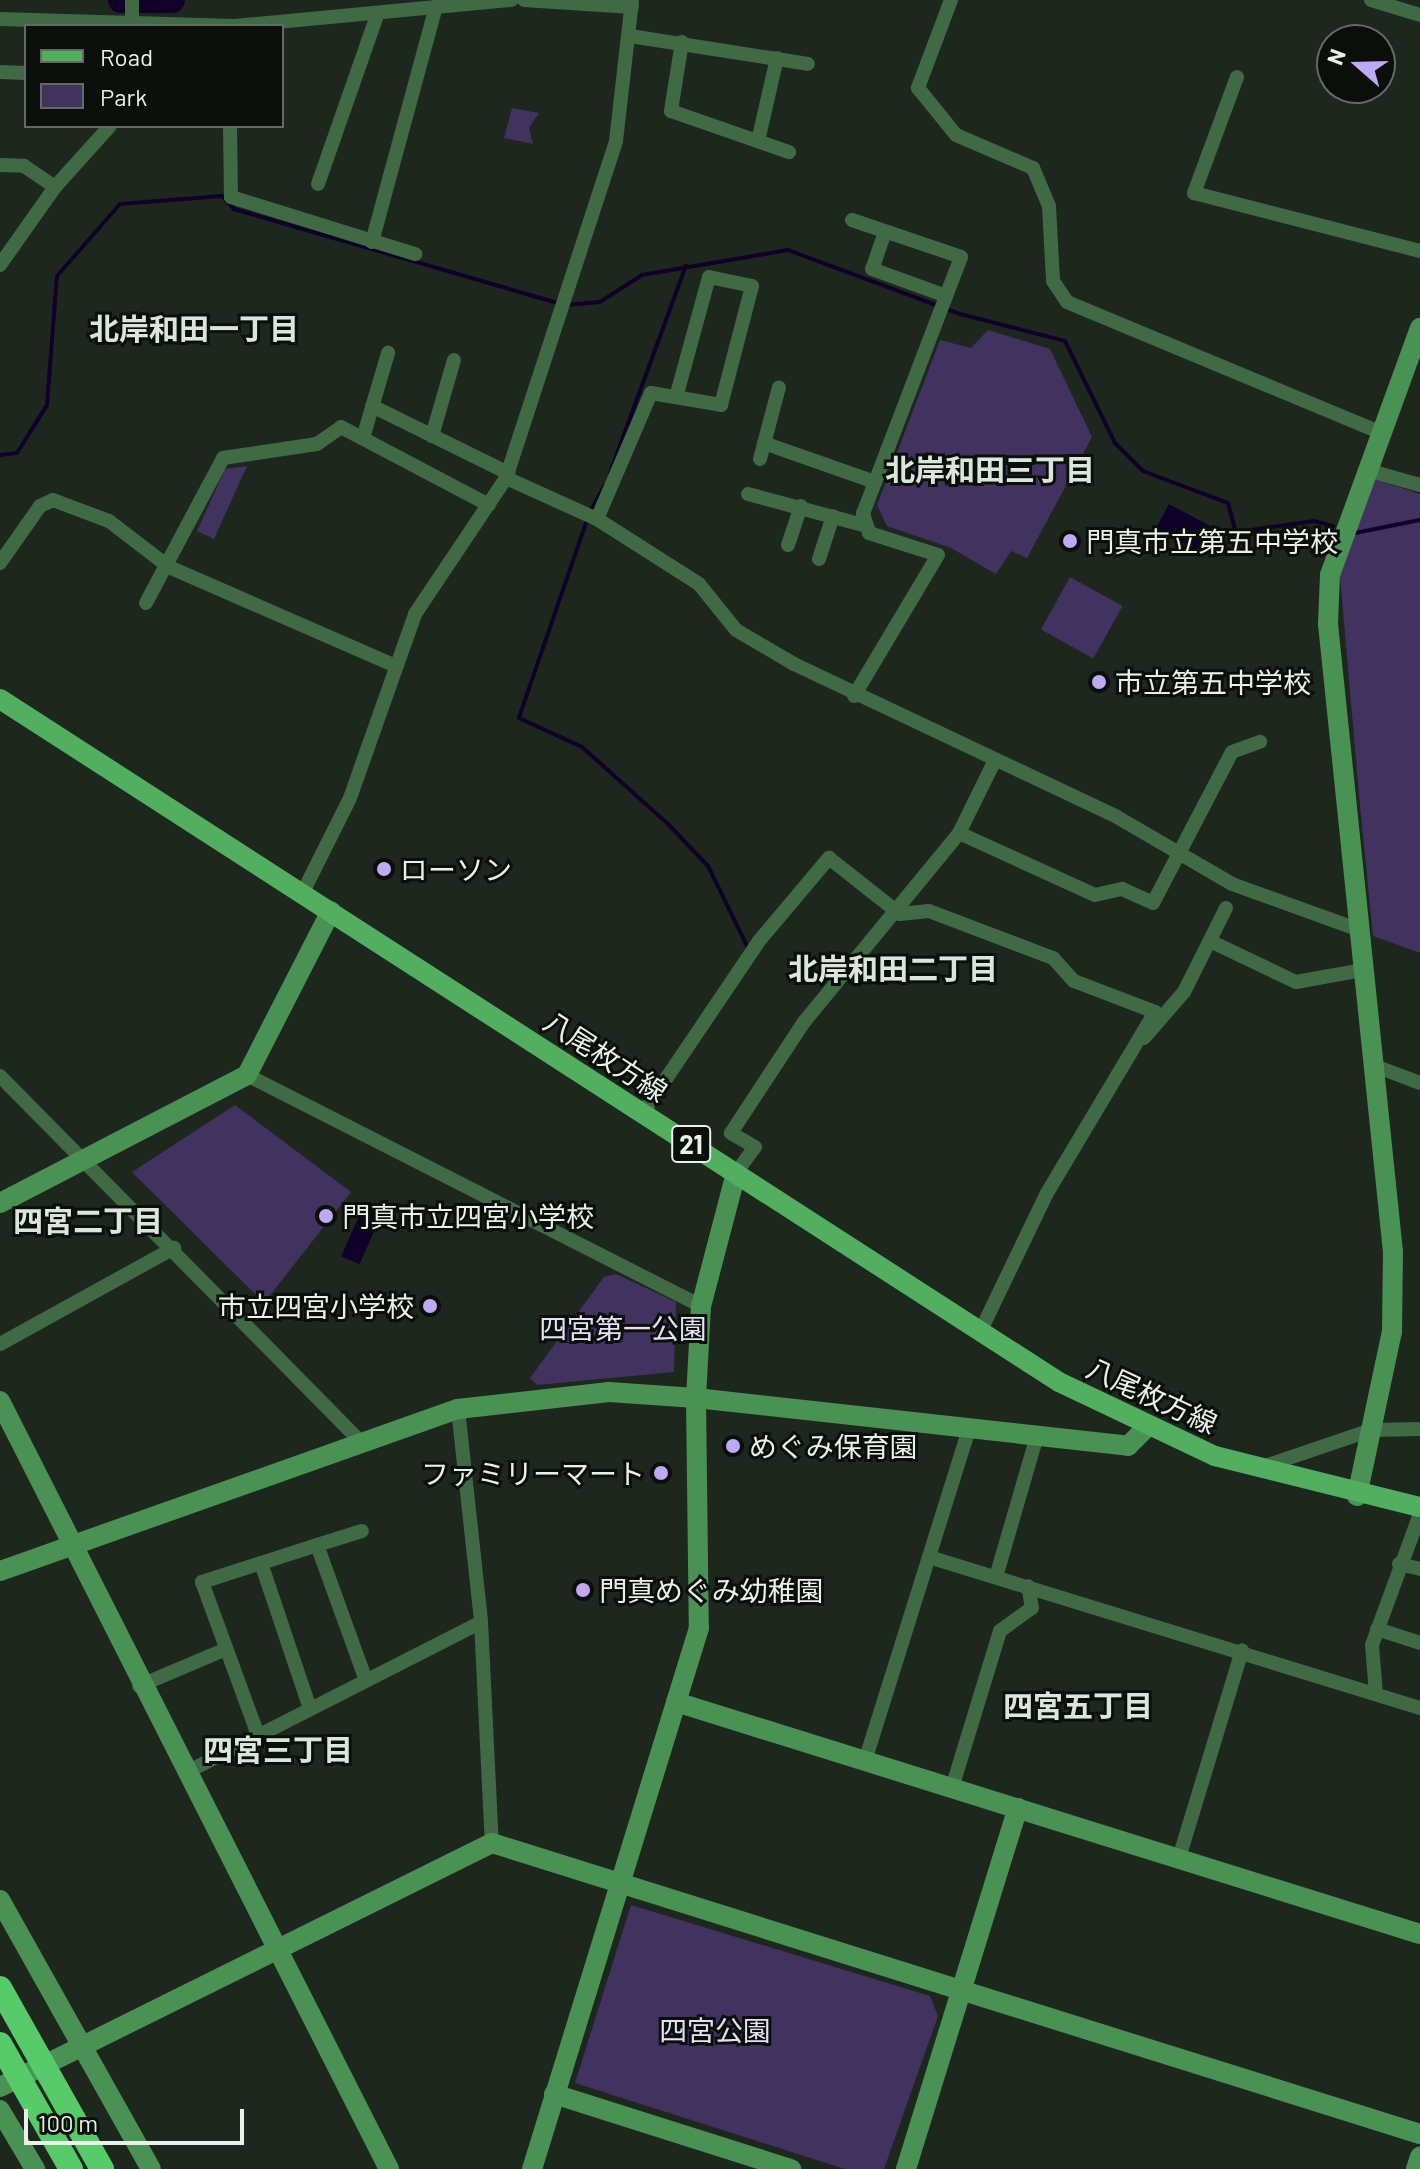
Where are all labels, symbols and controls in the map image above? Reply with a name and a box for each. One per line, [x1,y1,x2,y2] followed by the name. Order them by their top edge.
[24,24,284,128] legend
[1316,24,1396,104] north arrow
[100,42,153,71] text: Road
[1321,45,1350,68] text: N
[100,82,147,111] text: Park
[89,310,299,346] district label: 北岸和田一丁目
[885,451,1095,487] district label: 北岸和田三丁目
[1086,524,1338,558] place label: 門真市立第五中学校
[1061,532,1079,550] marker: 門真市立第五中学校
[1115,665,1311,699] place label: 市立第五中学校
[1090,673,1108,691] marker: 市立第五中学校
[400,852,512,886] place label: ローソン
[375,860,393,878] marker: ローソン
[788,950,998,986] district label: 北岸和田二丁目
[538,1004,674,1108] street label: 八尾枚方線
[671,1122,711,1166] road number: 21
[342,1199,594,1233] place label: 門真市立四宮小学校
[13,1202,163,1238] district label: 四宮二丁目
[317,1207,335,1225] marker: 門真市立四宮小学校
[218,1289,414,1323] place label: 市立四宮小学校
[421,1297,439,1315] marker: 市立四宮小学校
[539,1311,707,1345] park label: 四宮第一公園
[1081,1350,1223,1440] street label: 八尾枚方線
[749,1429,917,1463] place label: めぐみ保育園
[724,1437,742,1455] marker: めぐみ保育園
[421,1456,645,1490] place label: ファミリーマート
[652,1464,670,1482] marker: ファミリーマート
[599,1573,823,1607] place label: 門真めぐみ幼稚園
[574,1581,592,1599] marker: 門真めぐみ幼稚園
[1003,1687,1153,1723] district label: 四宮五丁目
[203,1731,353,1767] district label: 四宮三丁目
[659,2013,771,2047] park label: 四宮公園
[28,2093,248,2143] scale bar
[38,2108,98,2137] text: 100 m

